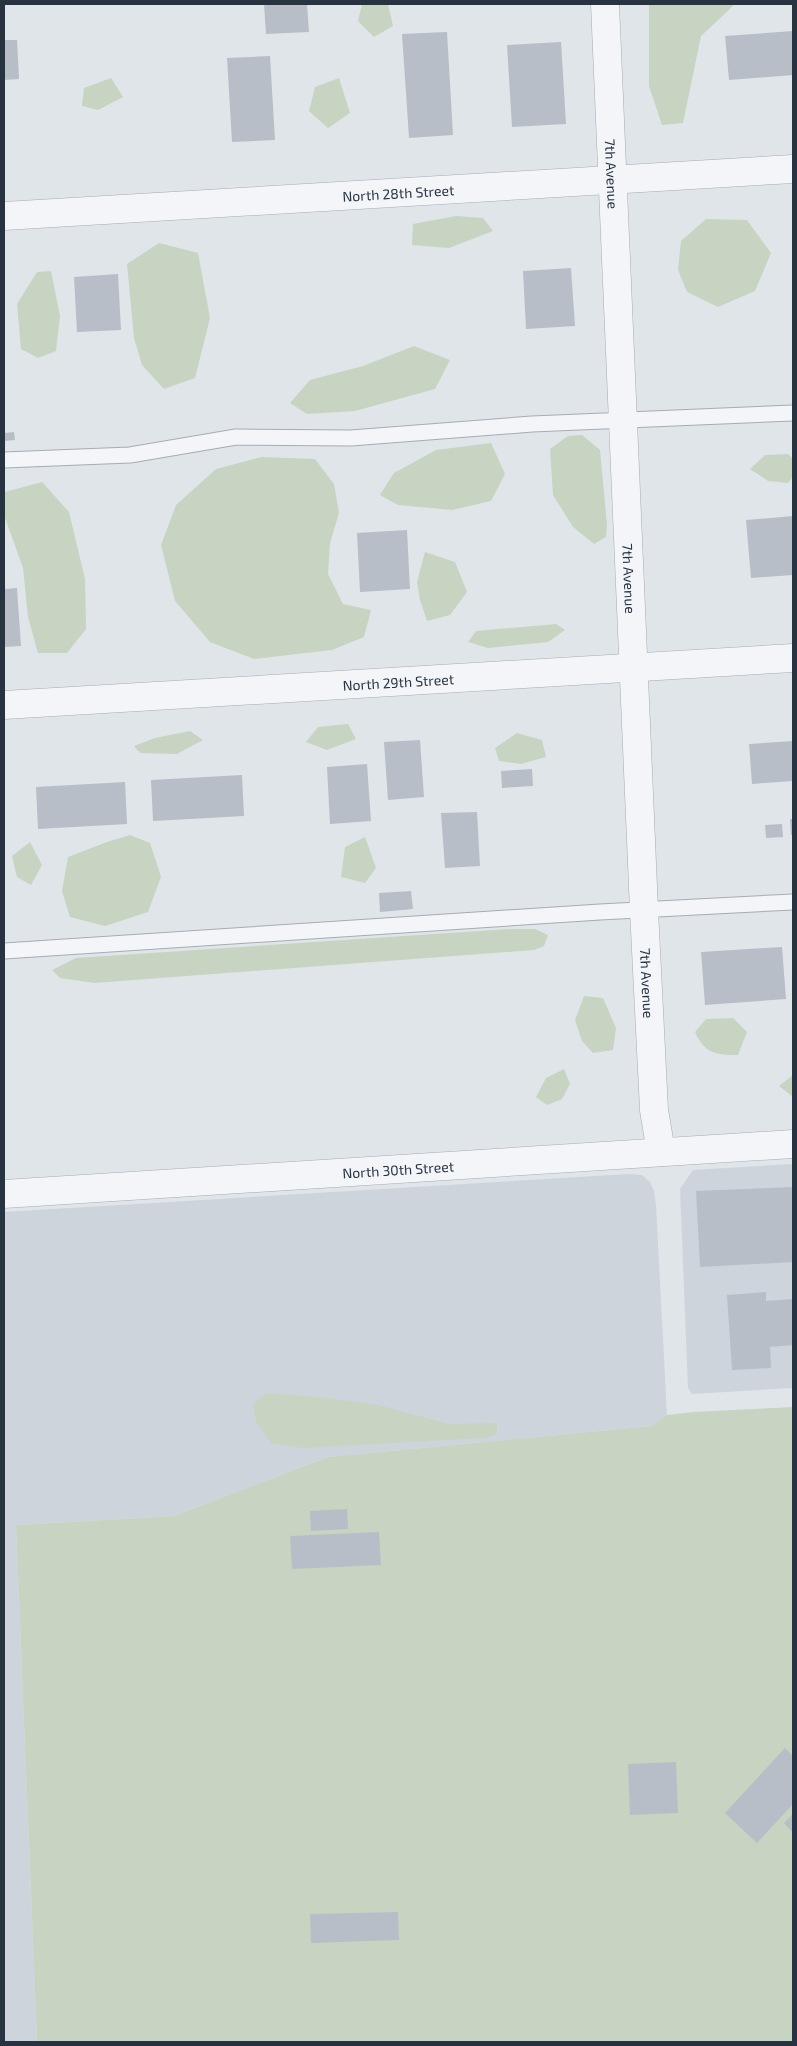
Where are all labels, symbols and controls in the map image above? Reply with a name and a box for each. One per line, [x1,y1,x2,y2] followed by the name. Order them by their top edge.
[602,138,622,209] street label: 7th Avenue
[342,181,455,204] street label: North 28th Street
[620,543,640,614] street label: 7th Avenue
[342,670,454,693] street label: North 29th Street
[637,947,658,1019] street label: 7th Avenue
[342,1157,455,1181] street label: North 30th Street

